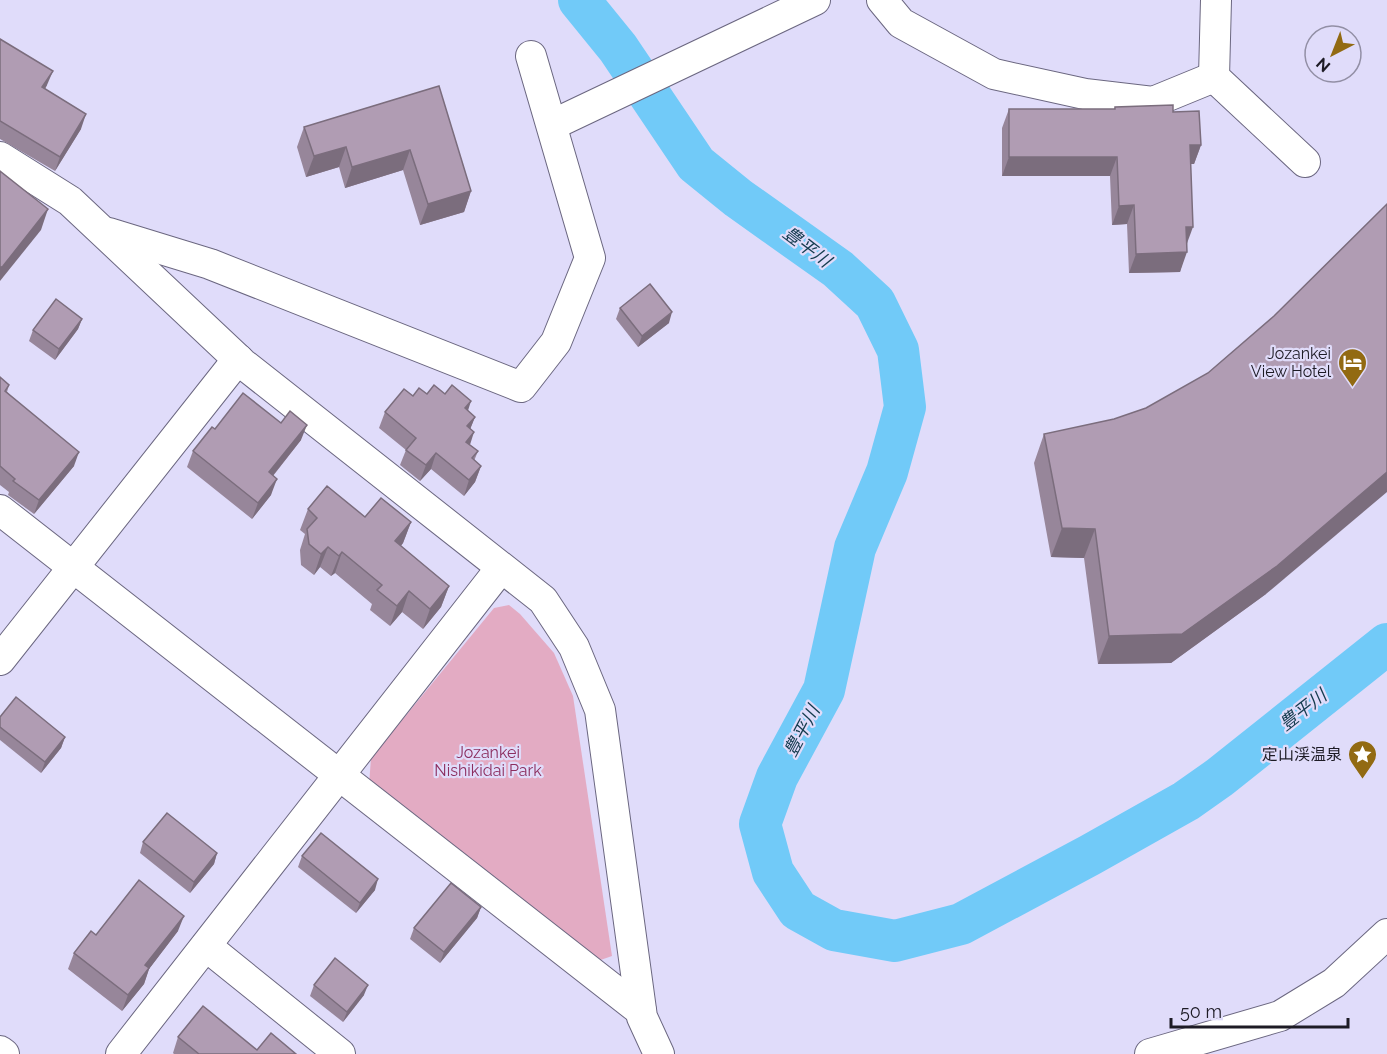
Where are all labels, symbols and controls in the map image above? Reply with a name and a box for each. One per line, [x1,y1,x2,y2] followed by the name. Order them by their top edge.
[1303,24,1363,84] north arrow
[1312,54,1334,76] text: N
[779,222,837,272] water label: 豊平川
[1251,344,1332,381] place label: Jozankei View Hotel
[1336,346,1368,388] hotel icon: Jozankei View Hotel
[1275,683,1332,735] water label: 豊平川
[780,700,824,760] water label: 豊平川
[1347,738,1379,780] place icon: 定山渓温泉
[434,743,542,780] park label: Jozankei Nishikidai Park
[1262,745,1342,764] place label: 定山渓温泉
[1171,991,1348,1029] scale bar
[1180,1001,1222,1022] text: 50 m

